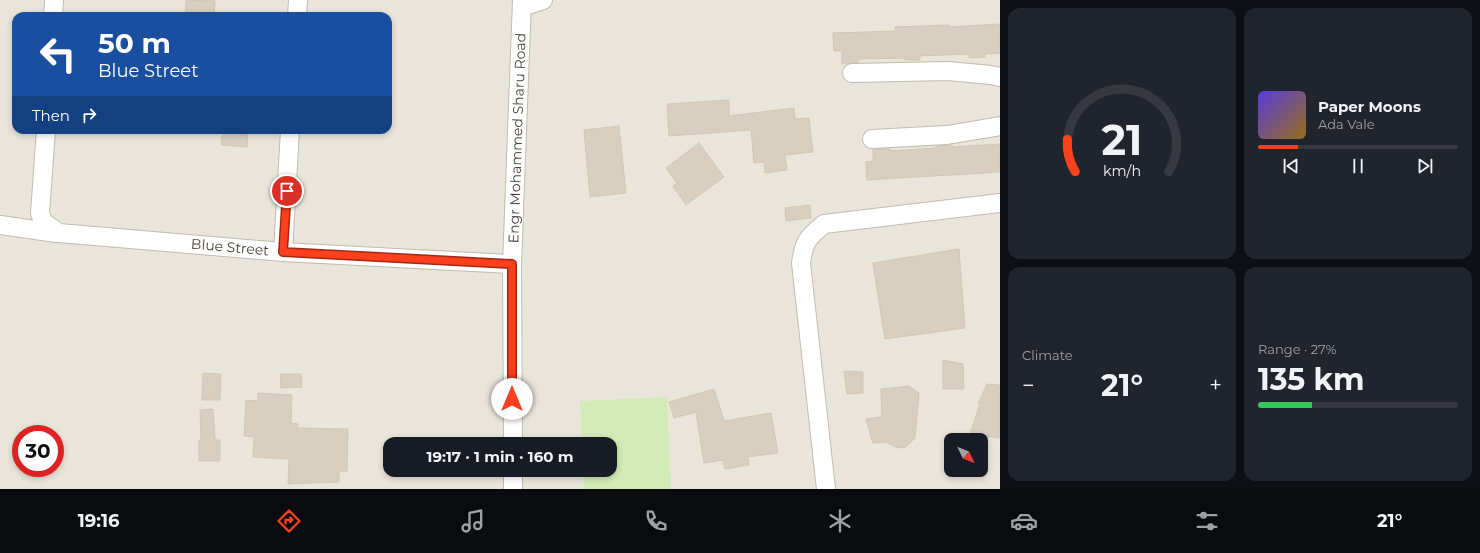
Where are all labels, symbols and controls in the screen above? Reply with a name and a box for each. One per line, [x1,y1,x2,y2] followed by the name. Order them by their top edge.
[98,26,171,60] text: 50 m
[32,28,84,80] icon: left
[504,32,530,244] street label: Engr Mohammed Sharu Road
[98,60,199,82] text: Blue Street
[1318,97,1421,116] text: Paper Moons
[78,104,100,126] icon: right
[32,106,70,125] text: Then
[1102,114,1142,164] text: 21
[1318,116,1375,132] text: Ada Vale
[1280,155,1302,177] icon: previous
[1347,155,1369,177] icon: pause
[1414,155,1436,177] icon: next
[1103,161,1141,179] text: km/h
[270,174,304,208] pin
[276,180,298,202] icon: arrive
[190,235,270,259] street label: Blue Street
[1258,341,1336,357] text: Range · 27%
[1022,347,1073,363] text: Climate
[1258,361,1365,398] text: 135 km
[1101,367,1143,404] text: 21°
[1022,372,1035,399] text: −
[1209,372,1222,399] text: +
[491,378,533,420] position arrow
[12,425,64,477] speed limit sign: 30
[944,433,988,477] north arrow
[944,433,988,477] map controls
[427,447,573,466] text: 19:17 · 1 min · 160 m
[275,507,303,535] icon: directions
[459,507,487,535] icon: music
[642,507,670,535] icon: phone
[826,507,854,535] icon: climate
[1010,507,1038,535] icon: car
[1193,507,1221,535] icon: filters
[78,510,120,532] text: 19:16
[1377,510,1402,532] text: 21°

